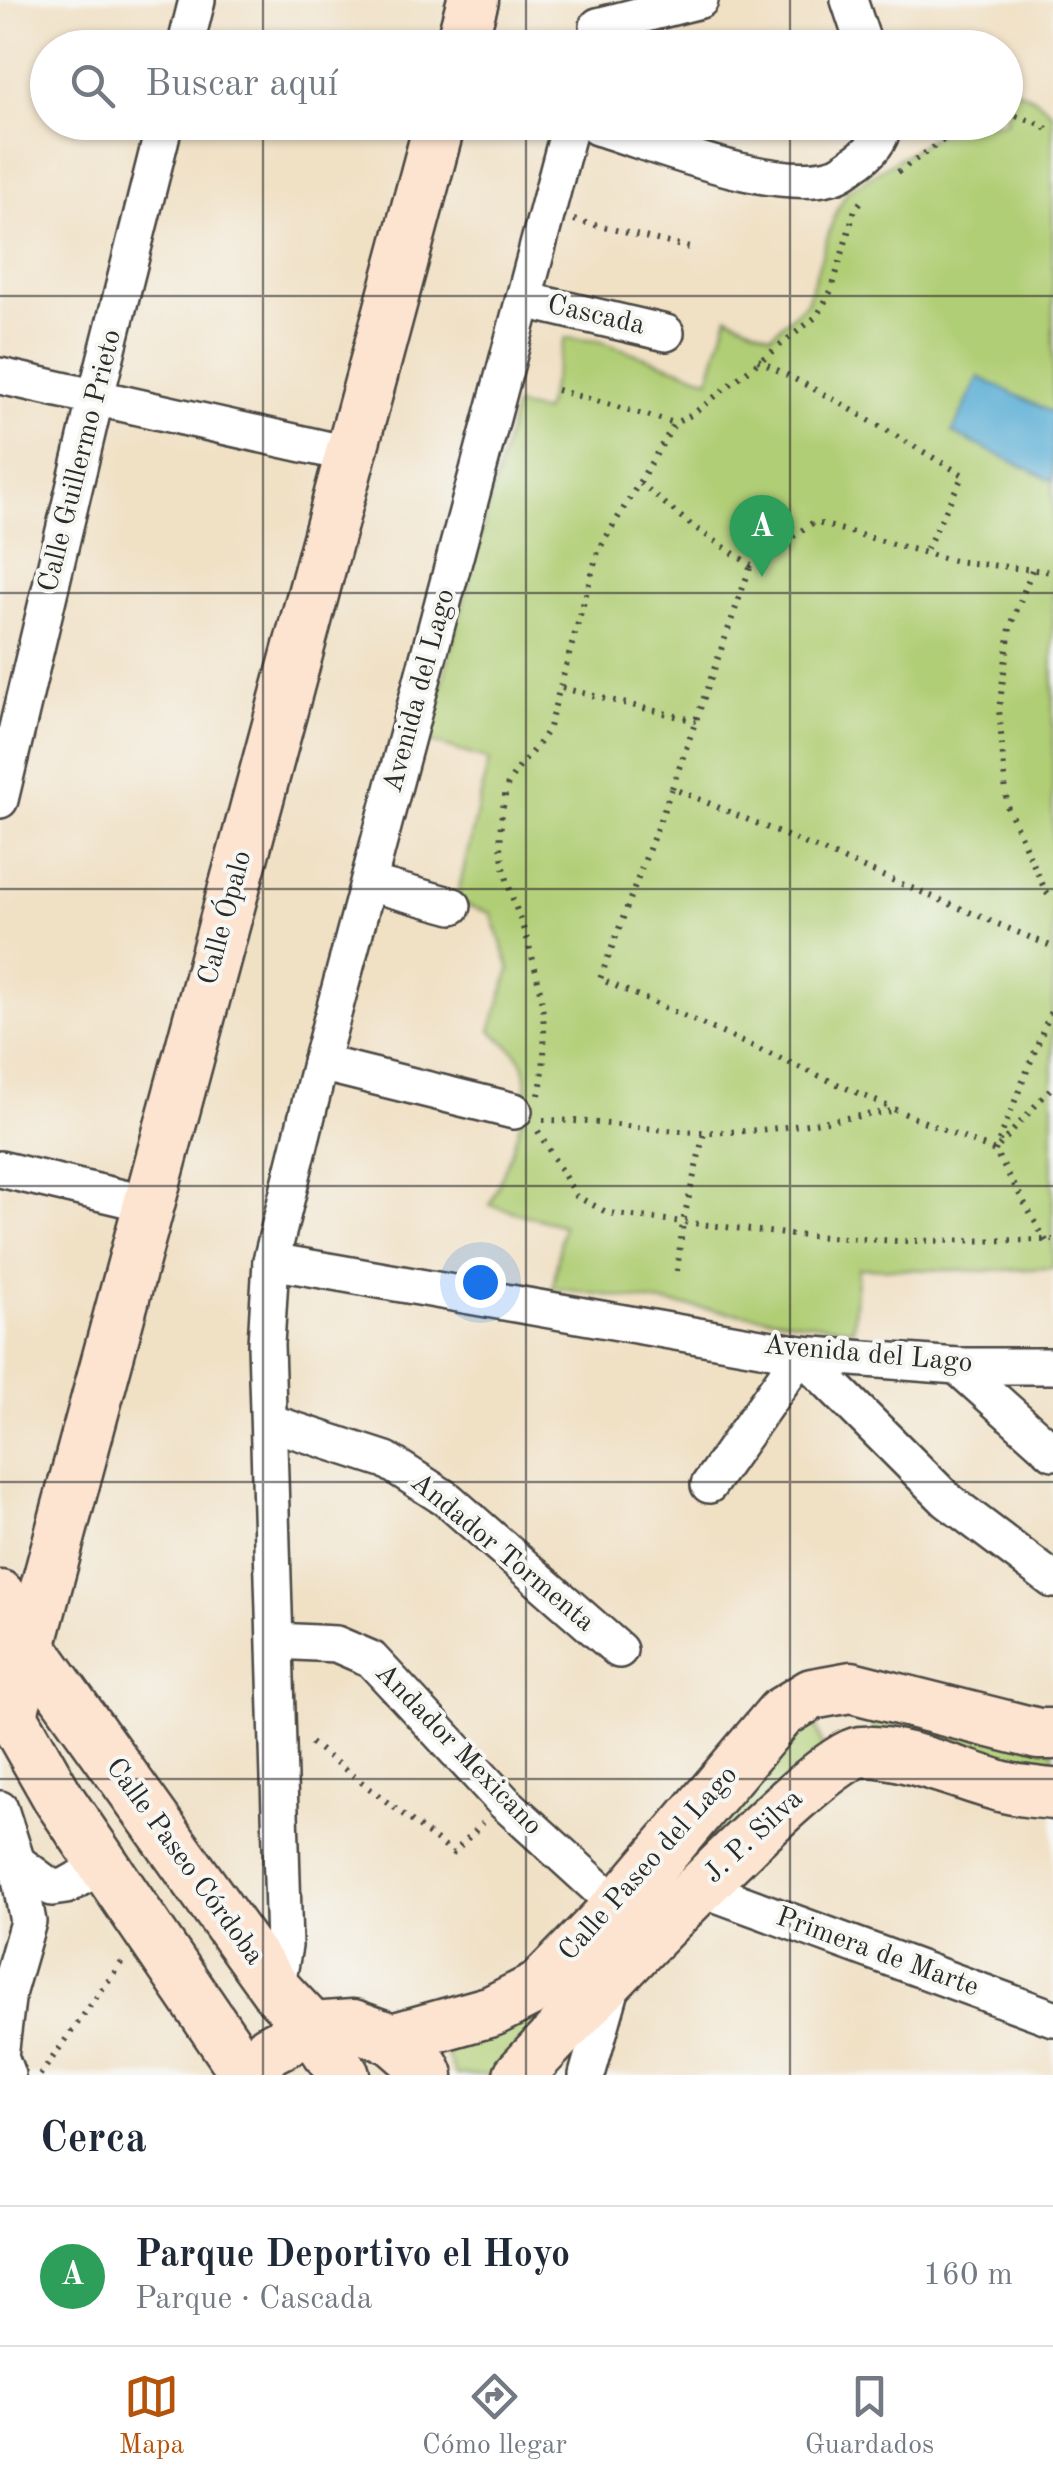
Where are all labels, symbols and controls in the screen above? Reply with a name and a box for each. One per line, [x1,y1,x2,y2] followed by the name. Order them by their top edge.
[30,30,1023,140] search box
[65,58,120,113] icon: search
[145,66,338,104] text: Buscar aquí
[545,291,648,341] street label: Cascada
[35,327,127,595] street label: Calle Guillermo Prieto
[730,494,794,577] pin: A
[379,586,461,796] street label: Avenida del Lago
[190,847,257,988] street label: Calle Ópalo
[455,1257,506,1308] your location
[762,1332,974,1378] street label: Avenida del Lago
[405,1468,599,1638] street label: Andador Tormenta
[369,1659,547,1841] street label: Andador Mexicano
[100,1754,268,1971] street label: Calle Paseo Córdoba
[555,1761,743,1967] street label: Calle Paseo del Lago
[699,1785,809,1889] street label: J. P. Silva
[772,1903,982,2003] street label: Primera de Marte
[40,2119,147,2161] text: Cerca
[135,2237,570,2275] text: Parque Deportivo el Hoyo
[60,2260,85,2292] text: A
[923,2260,1013,2292] text: 160 m
[135,2284,372,2316] text: Parque · Cascada
[119,2369,184,2464] tab: Mapa
[422,2369,567,2464] tab: Cómo llegar
[805,2369,934,2464] tab: Guardados

